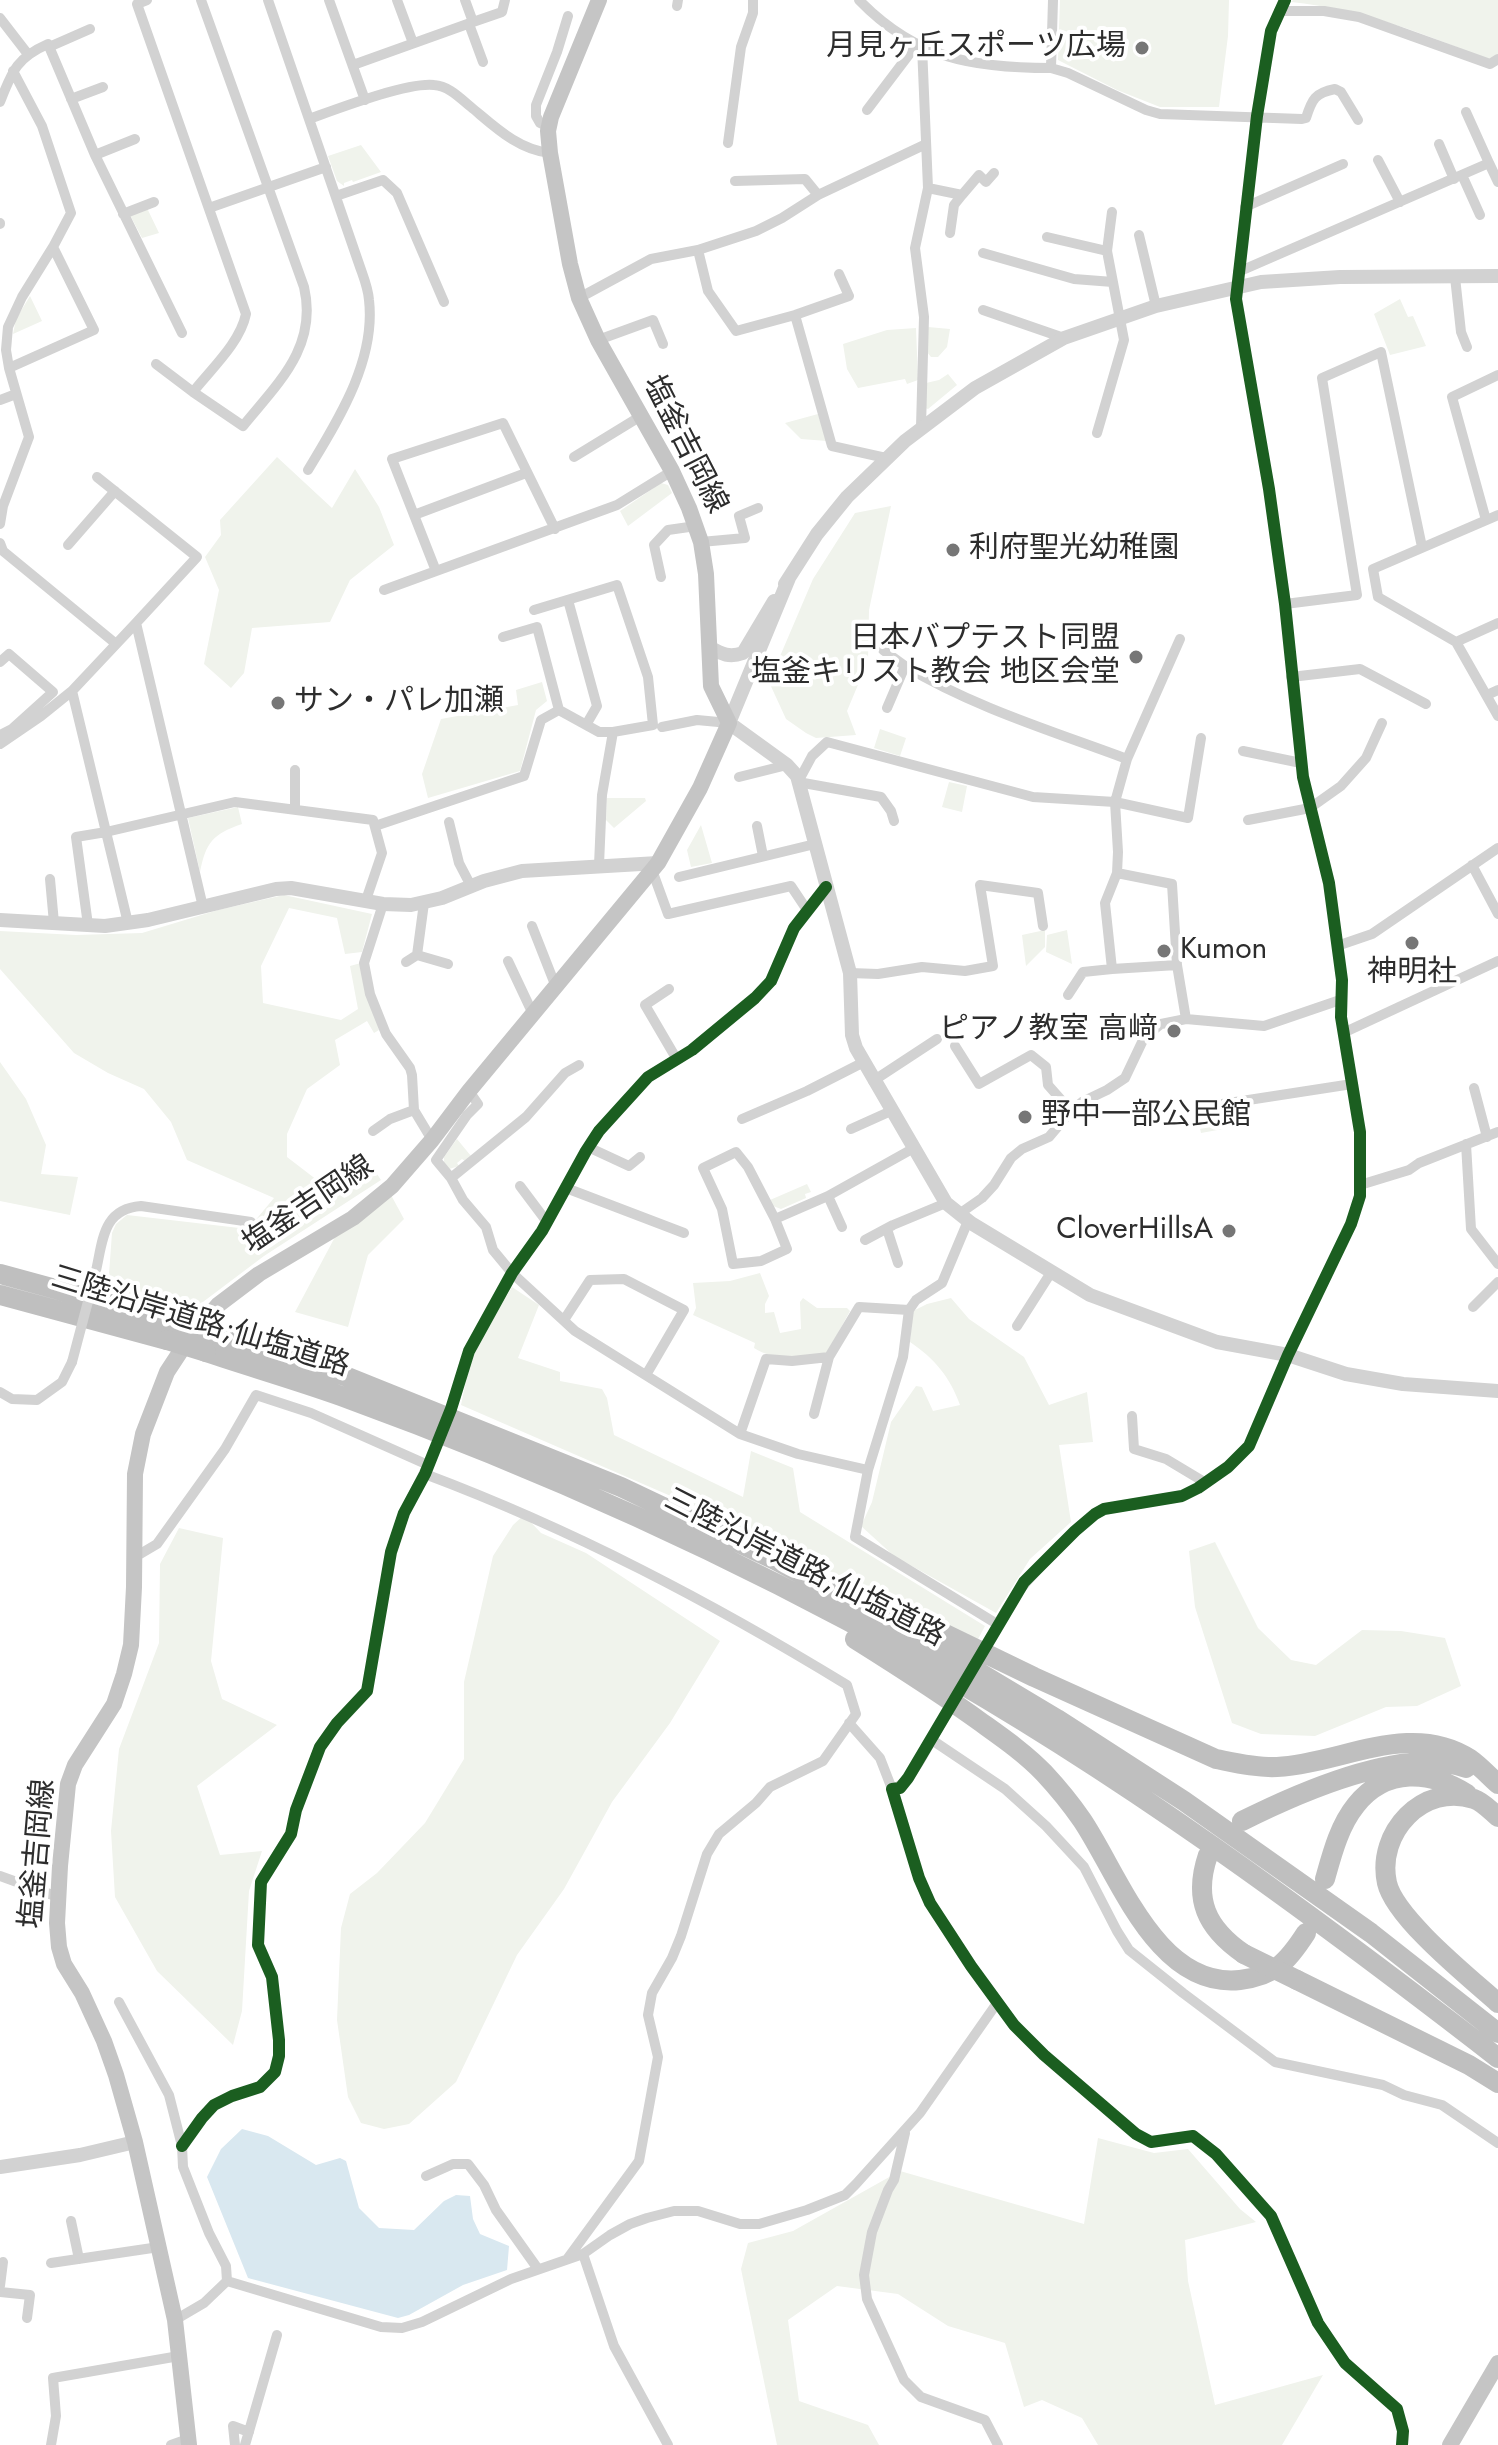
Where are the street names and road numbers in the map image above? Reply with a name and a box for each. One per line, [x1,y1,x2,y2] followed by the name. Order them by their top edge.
[634,370,734,520] street label: 塩釜吉岡線
[237,1149,381,1263] street label: 塩釜吉岡線
[47,1260,353,1386] street label: 三陸沿岸道路;仙塩道路
[658,1483,950,1655] street label: 三陸沿岸道路;仙塩道路
[15,1778,63,1930] street label: 塩釜吉岡線

